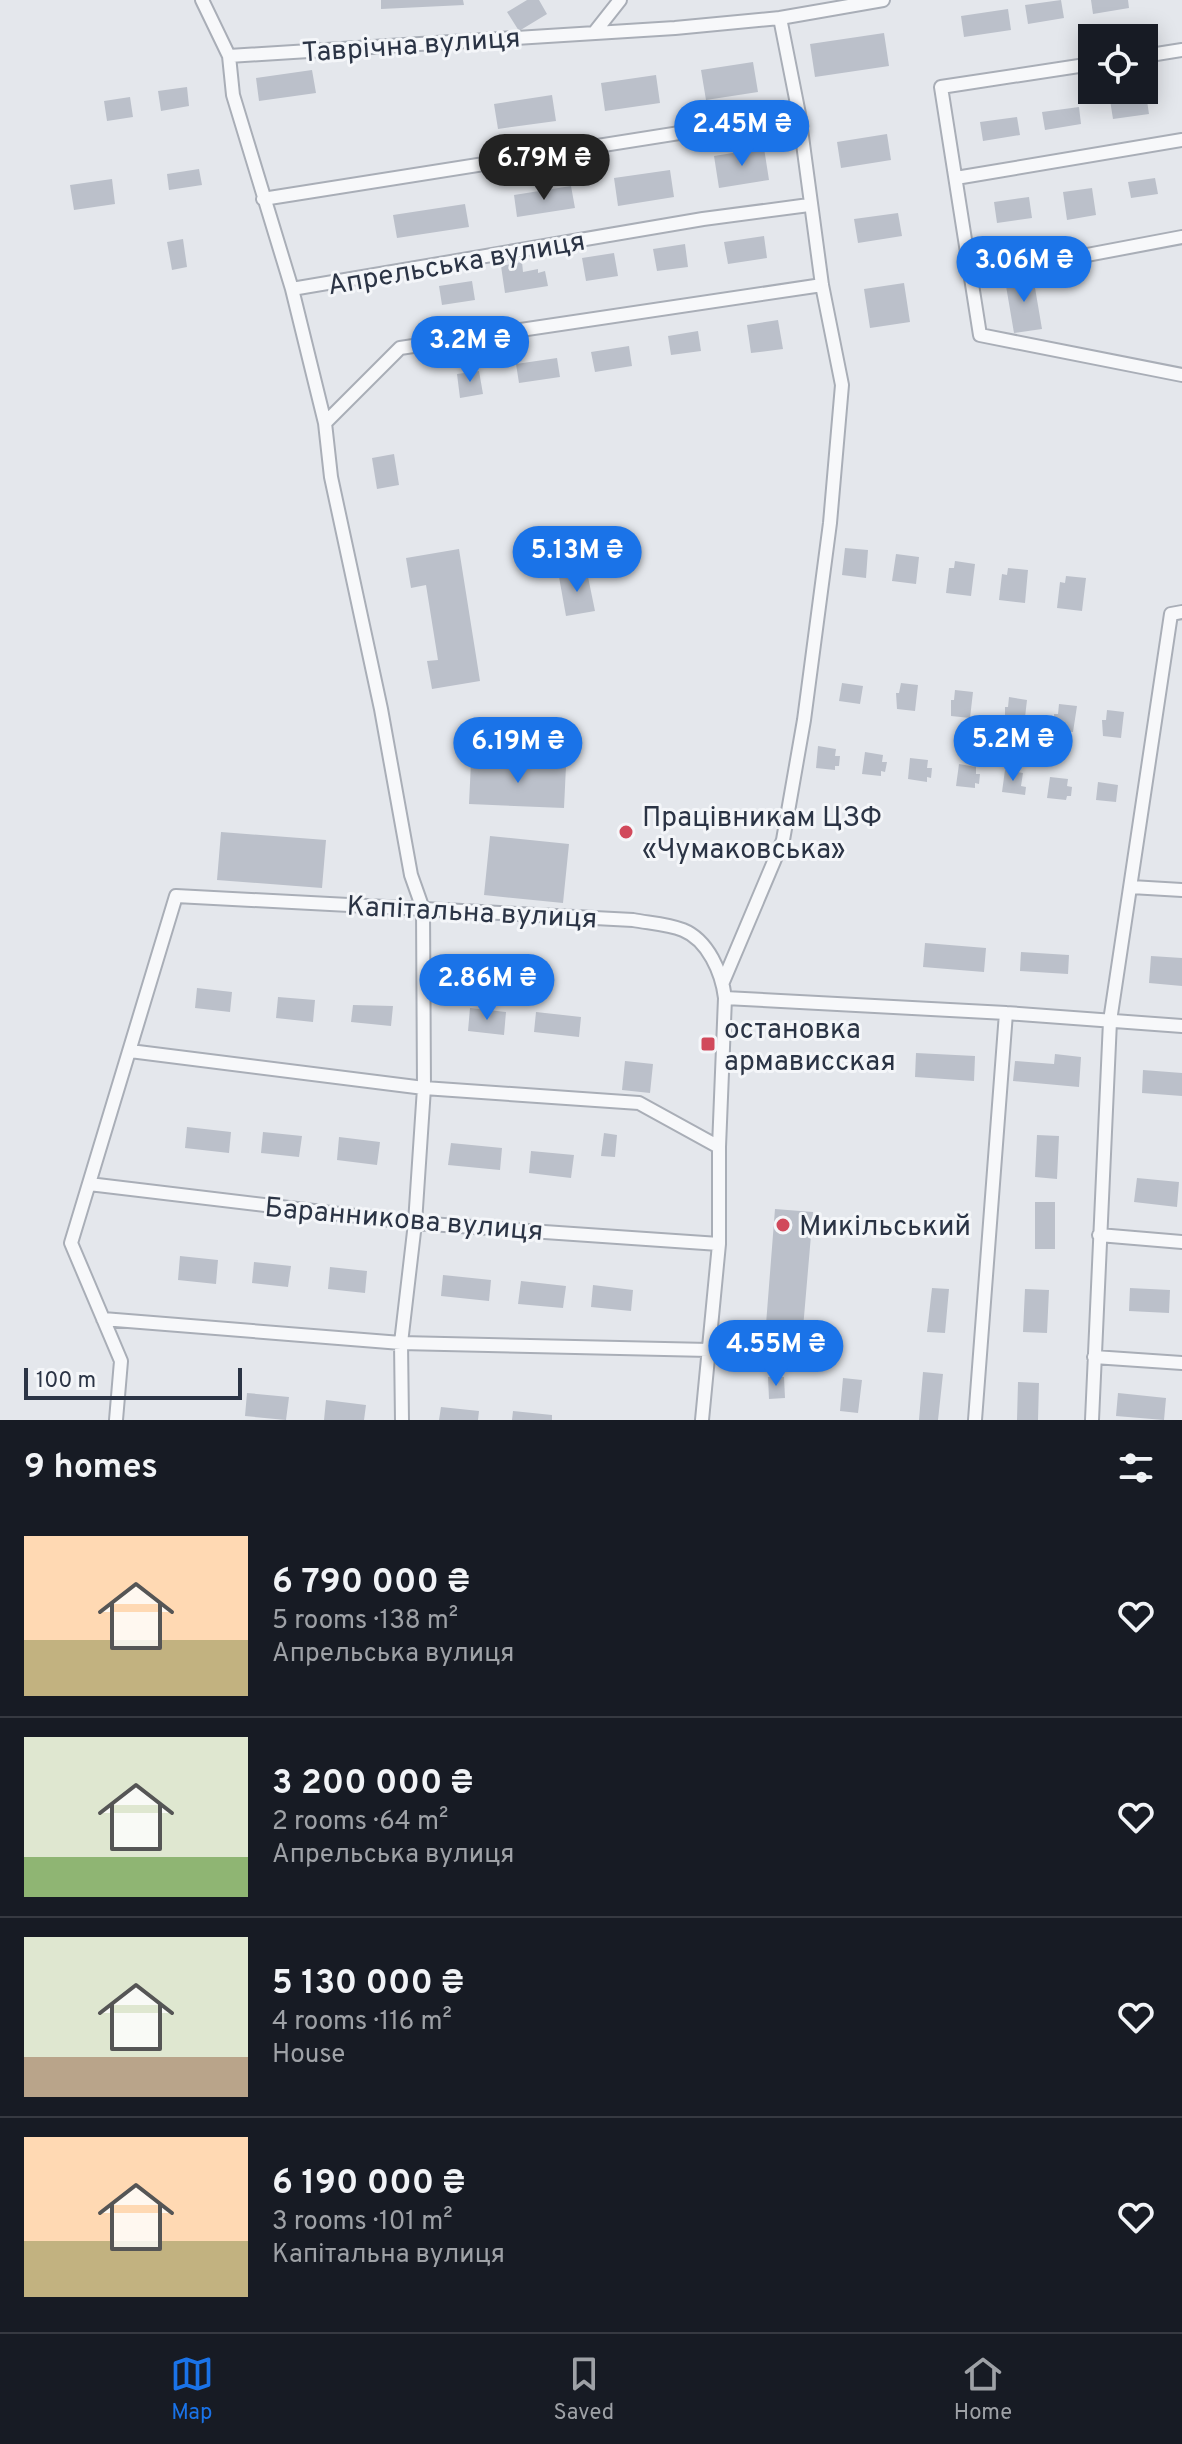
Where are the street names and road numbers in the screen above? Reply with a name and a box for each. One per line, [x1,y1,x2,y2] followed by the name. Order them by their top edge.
[301,21,522,73] street label: Таврічна вулиця
[325,225,588,305] street label: Апрельська вулиця
[346,889,598,939] street label: Капітальна вулиця
[263,1191,545,1251] street label: Баранникова вулиця

